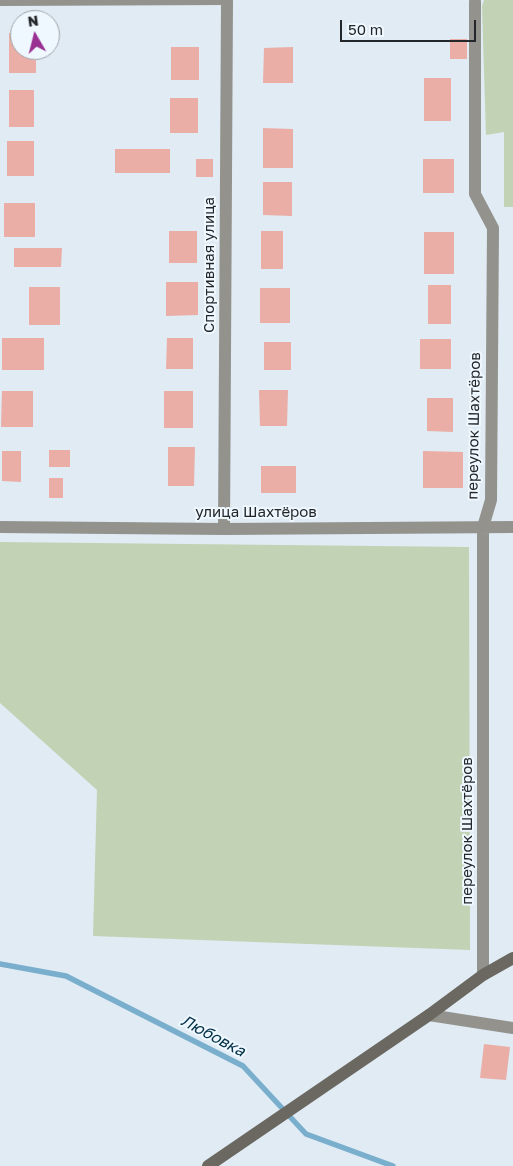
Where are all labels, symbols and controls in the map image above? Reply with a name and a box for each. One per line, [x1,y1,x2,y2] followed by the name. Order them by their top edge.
[10,10,60,60] north arrow
[343,10,479,42] scale bar
[27,11,39,30] text: N
[348,20,383,38] text: 50 m
[200,197,218,333] street label: Спортивная улица
[464,352,484,500] street label: переулок Шахтёров
[195,503,317,521] street label: улица Шахтёров
[458,757,476,905] street label: переулок Шахтёров
[178,1011,248,1061] water label: Любовка

